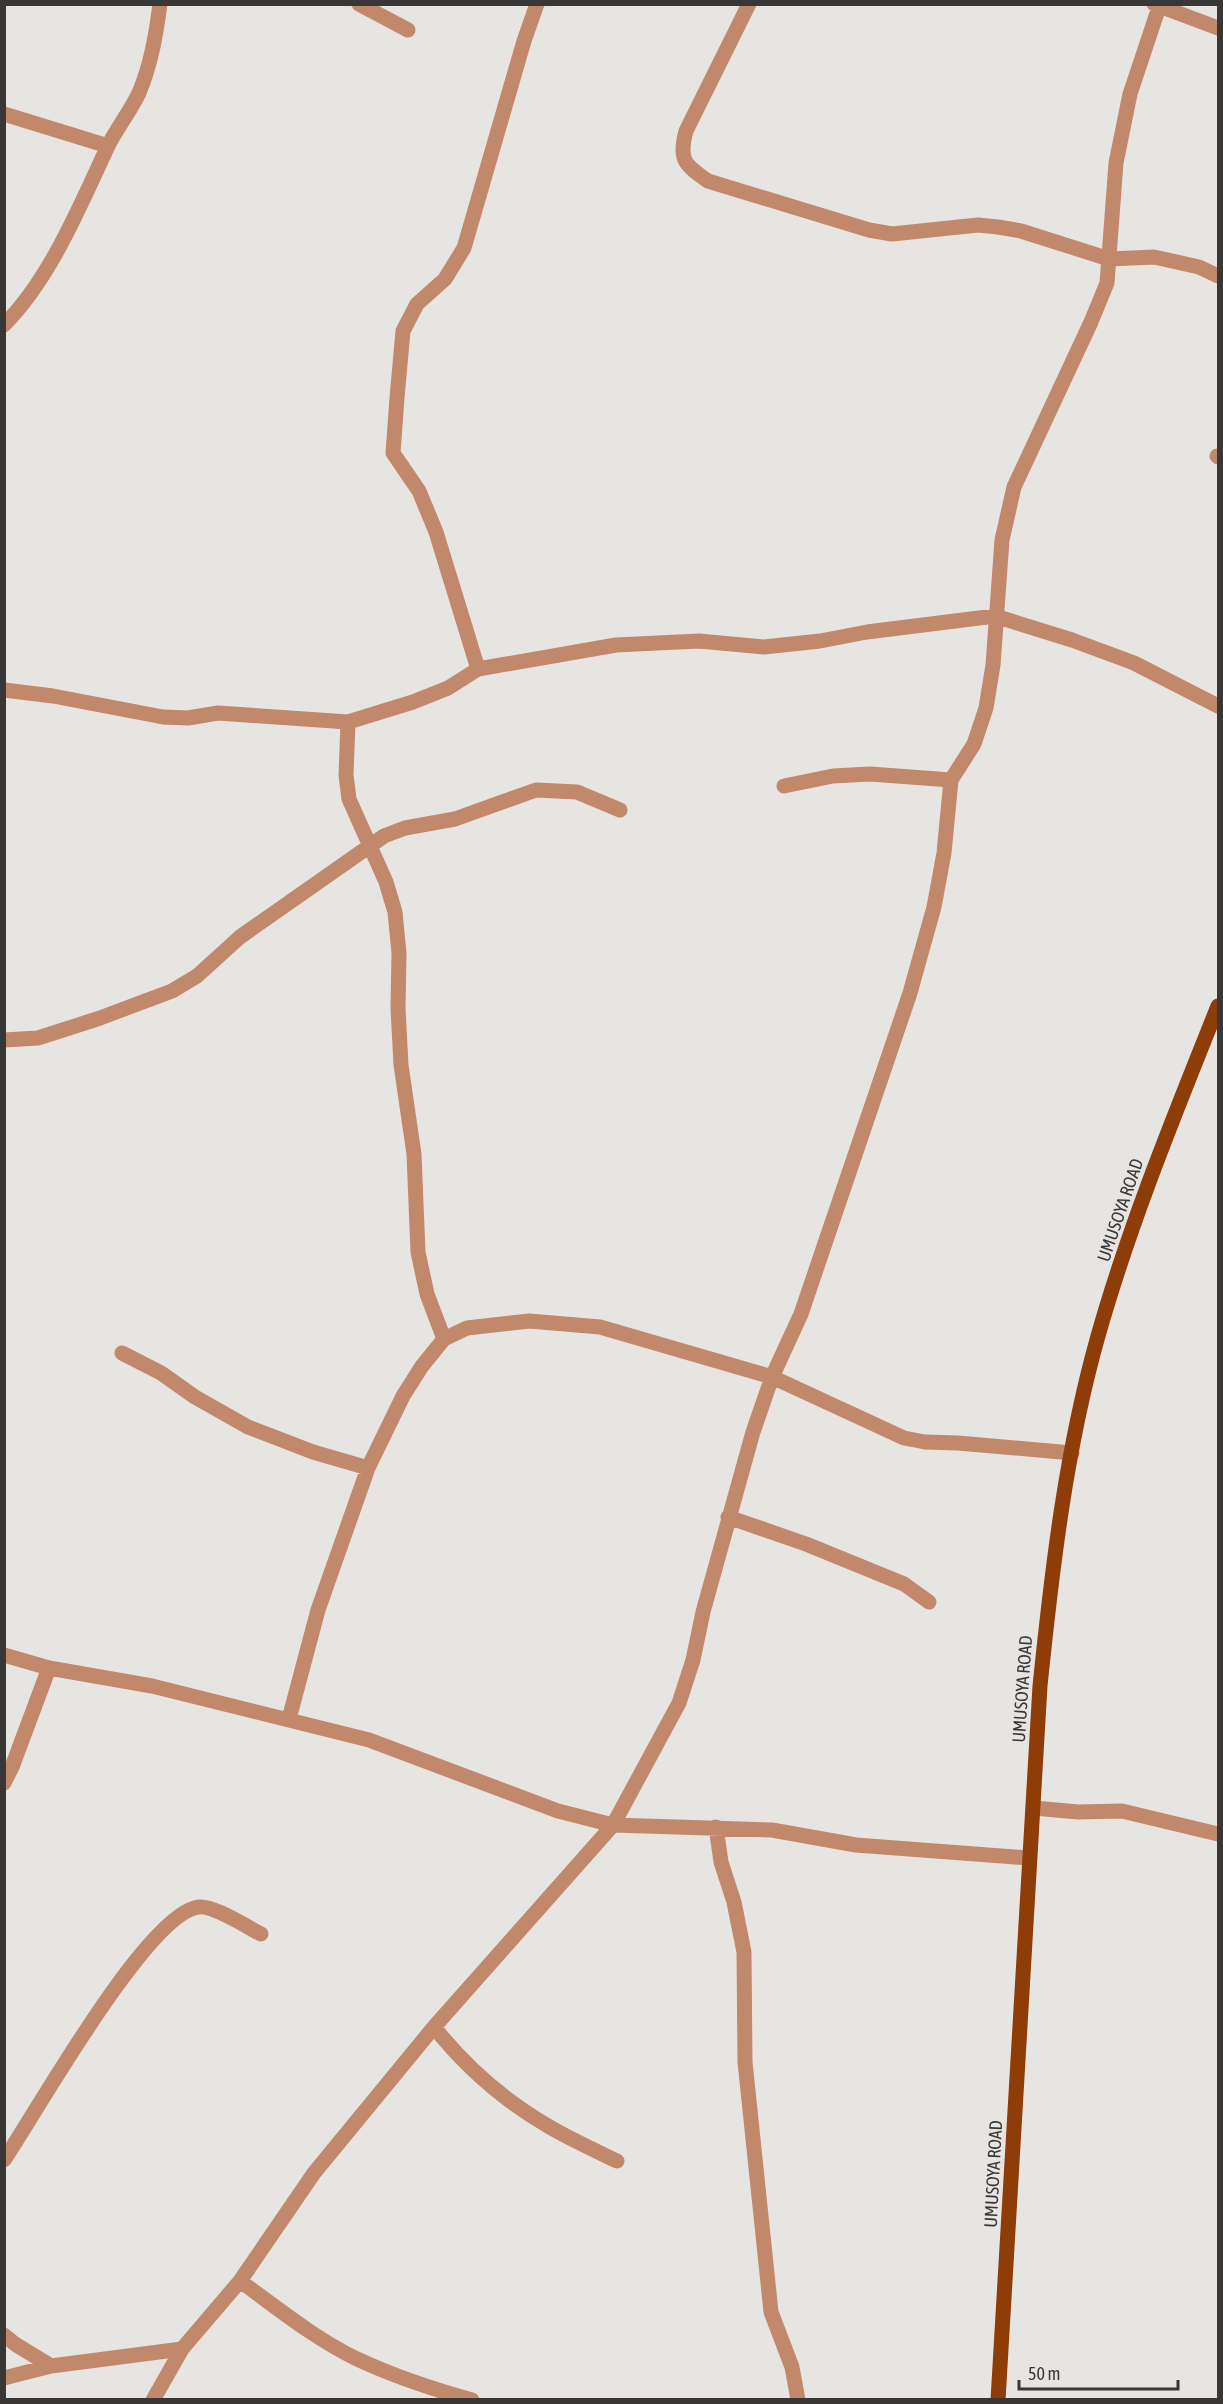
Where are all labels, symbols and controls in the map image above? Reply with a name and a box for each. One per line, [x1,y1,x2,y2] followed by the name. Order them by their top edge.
[1093,1156,1147,1264] street label: UMUSOYA ROAD
[1008,1635,1036,1743] street label: UMUSOYA ROAD
[980,2120,1006,2228] street label: UMUSOYA ROAD
[1019,2353,1178,2391] scale bar
[1028,2363,1060,2384] text: 50 m

